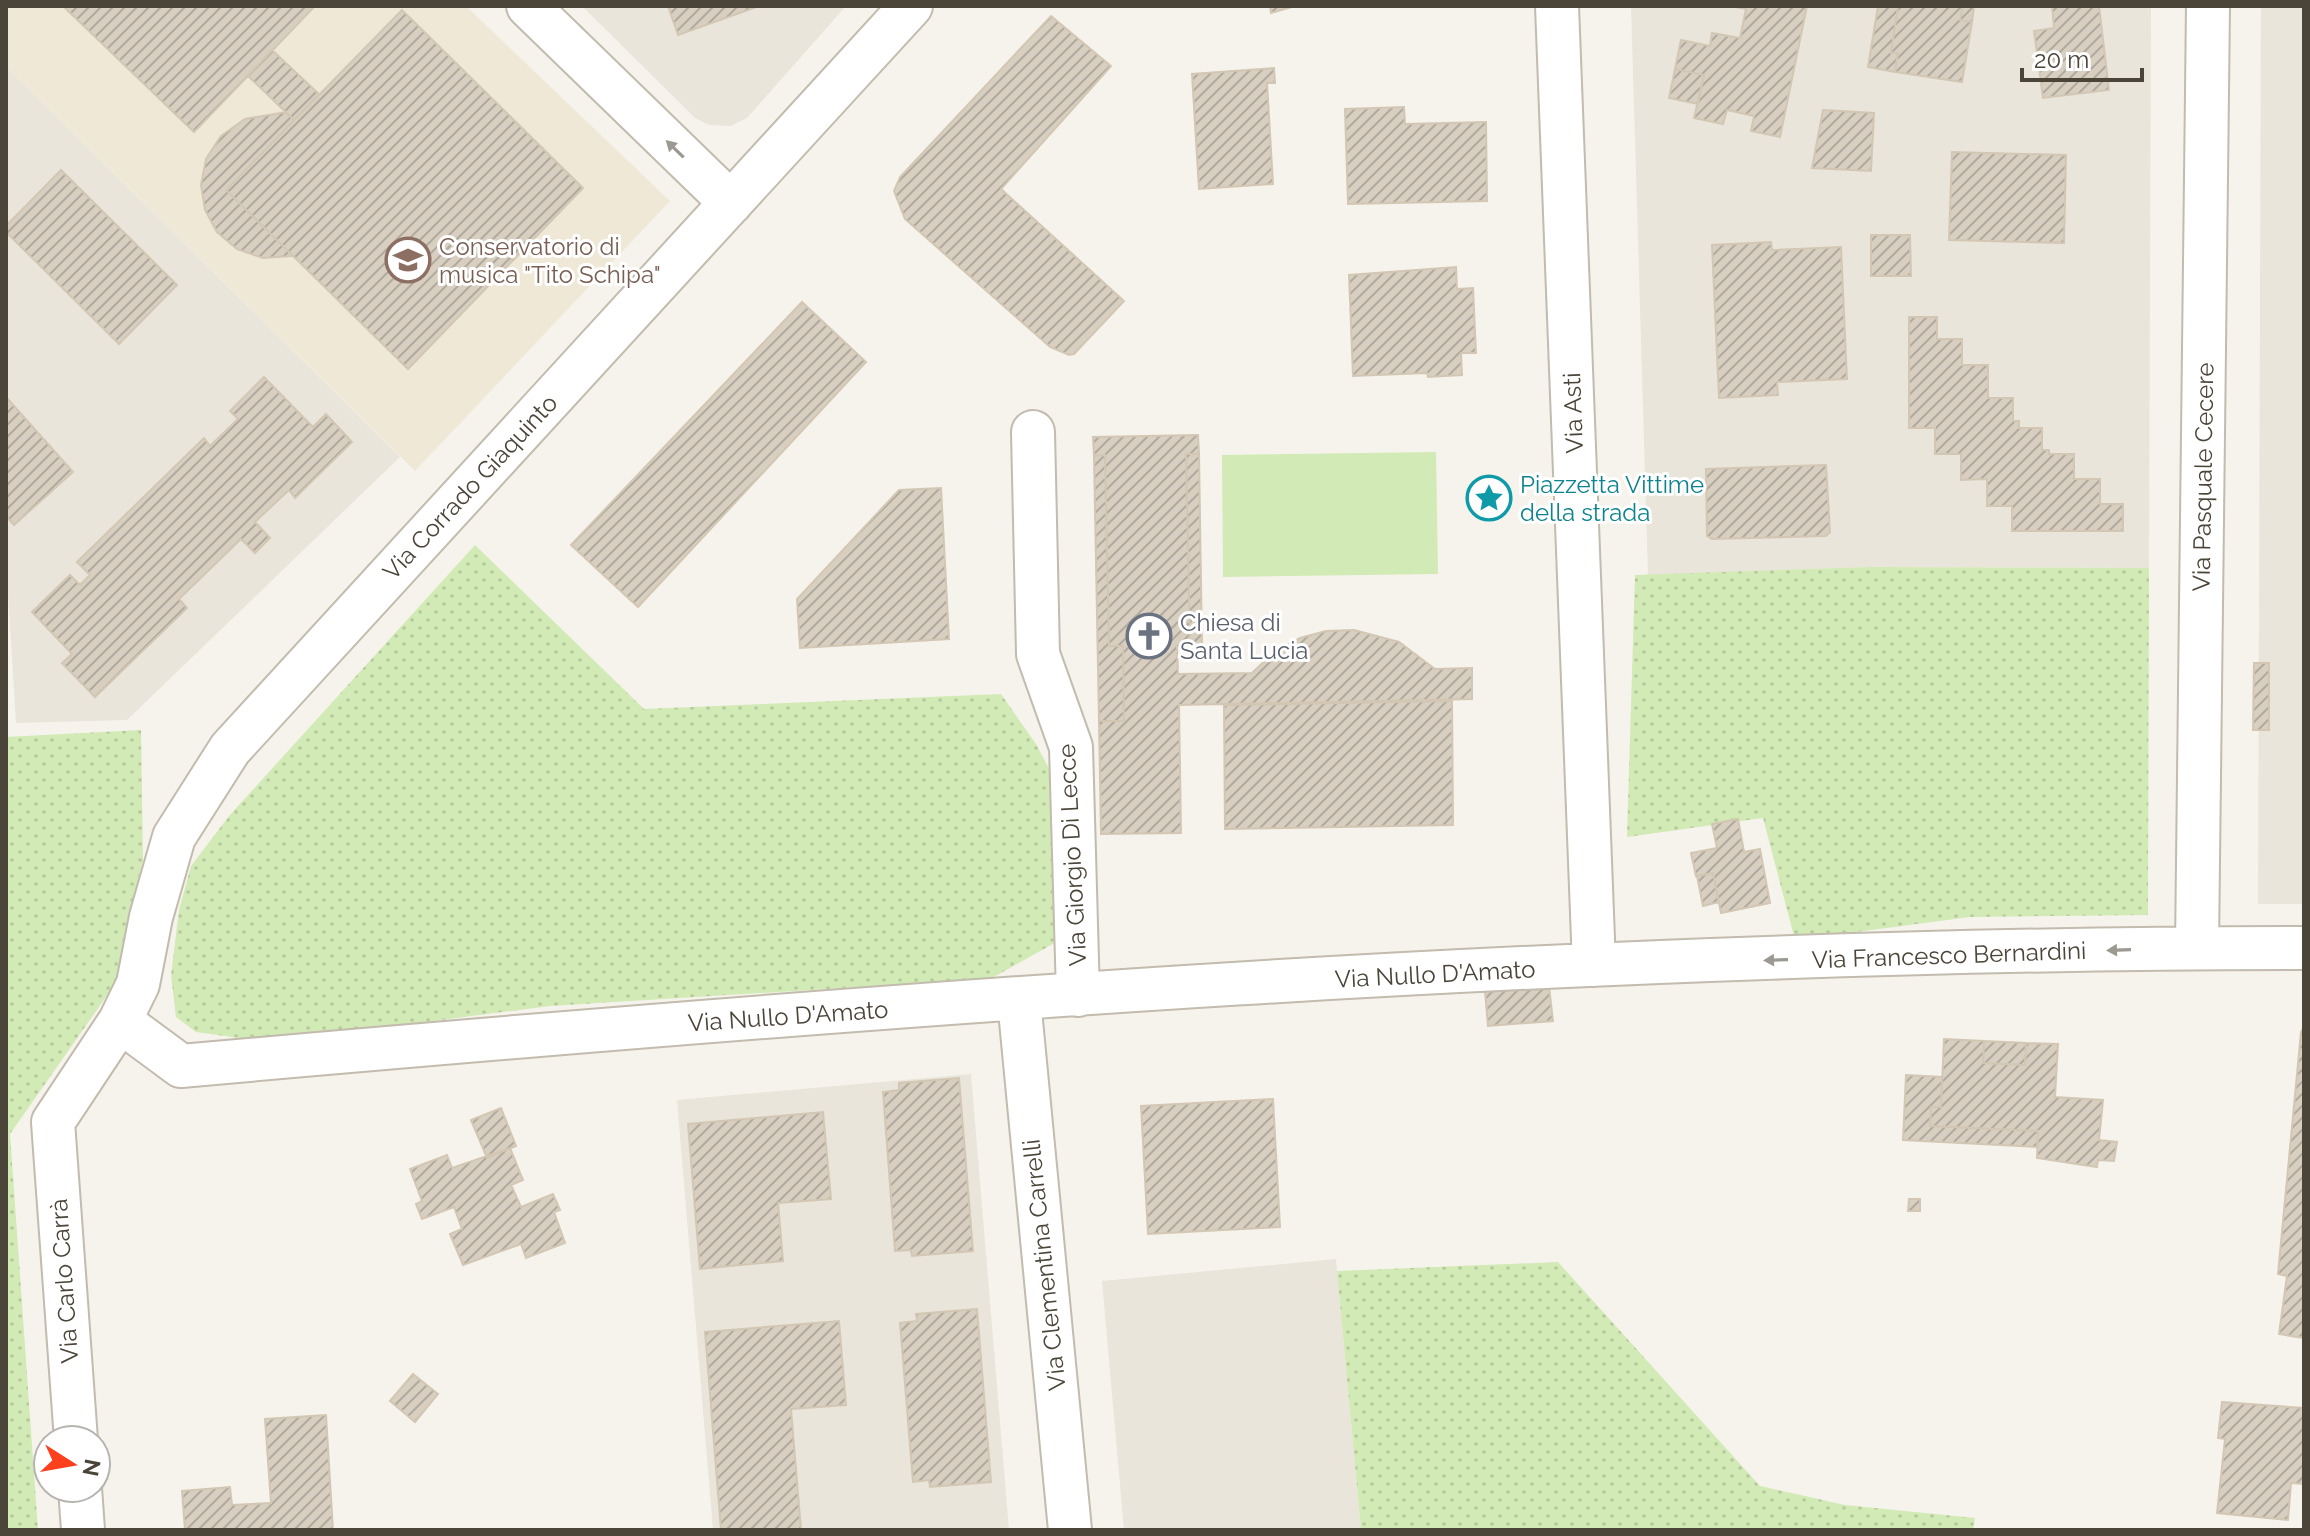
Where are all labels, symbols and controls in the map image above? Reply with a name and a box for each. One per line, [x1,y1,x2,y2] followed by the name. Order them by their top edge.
[2022,32,2142,82] scale bar
[2034,45,2089,74] text: 20 m
[666,140,685,159] one-way arrow
[439,232,661,289] place label: Conservatorio di musica "Tito Schipa"
[384,236,432,284] school or university icon: Conservatorio di musica "Tito Schipa"
[2187,362,2219,592] street label: Via Pasquale Cecere
[1557,372,1589,454] street label: Via Asti
[377,388,563,586] street label: Via Corrado Giaquinto
[1520,470,1704,527] place label: Piazzetta Vittime della strada
[1465,474,1513,522] place icon: Piazzetta Vittime della strada
[1180,608,1308,665] place label: Chiesa di Santa Lucia
[1125,612,1173,660] church icon: Chiesa di Santa Lucia
[1052,743,1092,967] street label: Via Giorgio Di Lecce
[1811,936,2087,974] street label: Via Francesco Bernardini
[2106,944,2132,957] one-way arrow
[1763,953,1788,966] one-way arrow
[1334,954,1536,994] street label: Via Nullo D'Amato
[687,995,889,1037] street label: Via Nullo D'Amato
[1016,1138,1072,1392] street label: Via Clementina Carrelli
[44,1198,84,1364] street label: Via Carlo Carrà
[32,1424,112,1504] north arrow
[77,1457,106,1479] text: N

